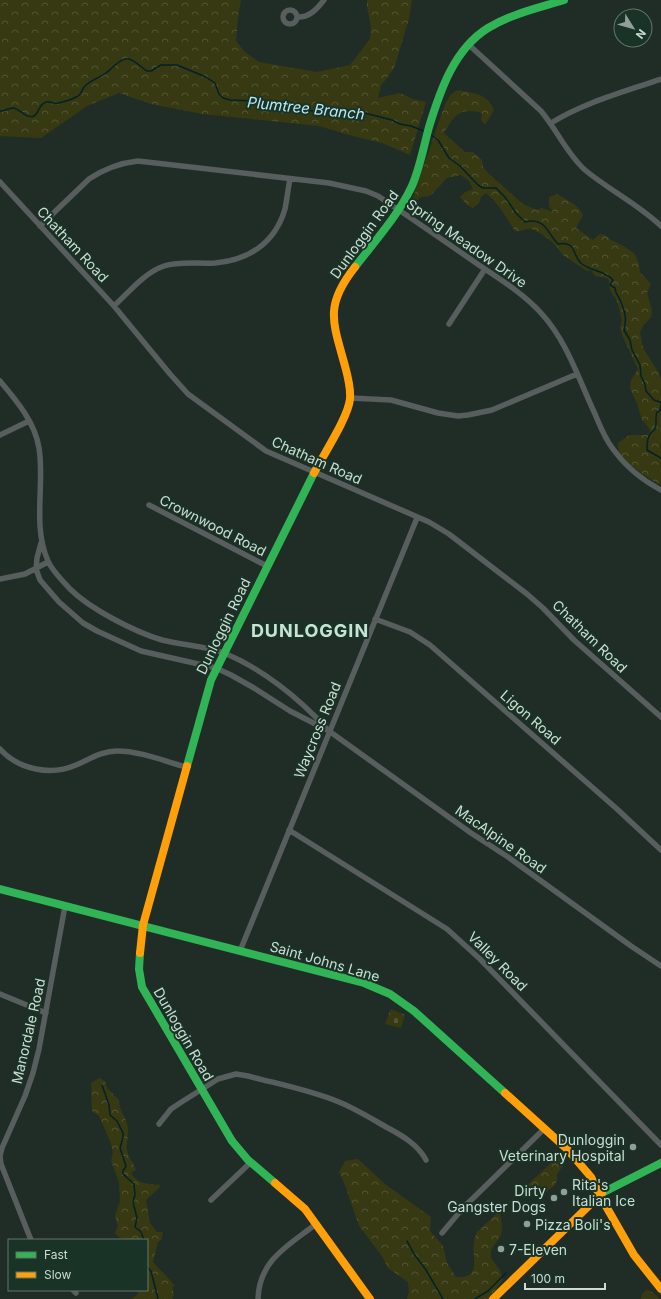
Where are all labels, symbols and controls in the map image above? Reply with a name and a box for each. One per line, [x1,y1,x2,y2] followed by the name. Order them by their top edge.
[613,8,653,48] north arrow
[633,26,649,42] text: N
[246,92,366,124] water label: Plumtree Branch
[326,187,402,281] street label: Dunloggin Road
[404,195,530,291] street label: Spring Meadow Drive
[34,203,112,285] street label: Chatham Road
[269,432,365,488] street label: Chatham Road
[157,491,269,559] street label: Crownwood Road
[192,575,254,677] street label: Dunloggin Road
[549,596,631,676] street label: Chatham Road
[251,620,369,641] district label: DUNLOGGIN
[290,679,344,781] street label: Waycross Road
[497,686,565,748] street label: Ligon Road
[452,801,550,877] street label: MacAlpine Road
[465,928,531,994] street label: Valley Road
[268,937,382,985] street label: Saint Johns Lane
[8,977,48,1085] street label: Manordale Road
[150,984,218,1084] street label: Dunloggin Road
[499,1131,625,1164] place label: Dunloggin Veterinary Hospital
[628,1142,638,1152] marker: Dunloggin Veterinary Hospital
[572,1176,635,1209] place label: Rita's Italian Ice
[447,1182,546,1215] place label: Dirty Gangster Dogs
[559,1187,569,1197] marker: Rita's Italian Ice
[549,1193,559,1203] marker: Dirty Gangster Dogs
[535,1216,611,1233] place label: Pizza Boli's
[522,1219,532,1229] marker: Pizza Boli's
[8,1239,148,1291] legend
[509,1241,567,1258] place label: 7-Eleven
[496,1244,506,1254] marker: 7-Eleven
[44,1247,68,1262] text: Fast
[525,1265,605,1291] scale bar
[44,1267,72,1282] text: Slow
[531,1271,565,1286] text: 100 m

